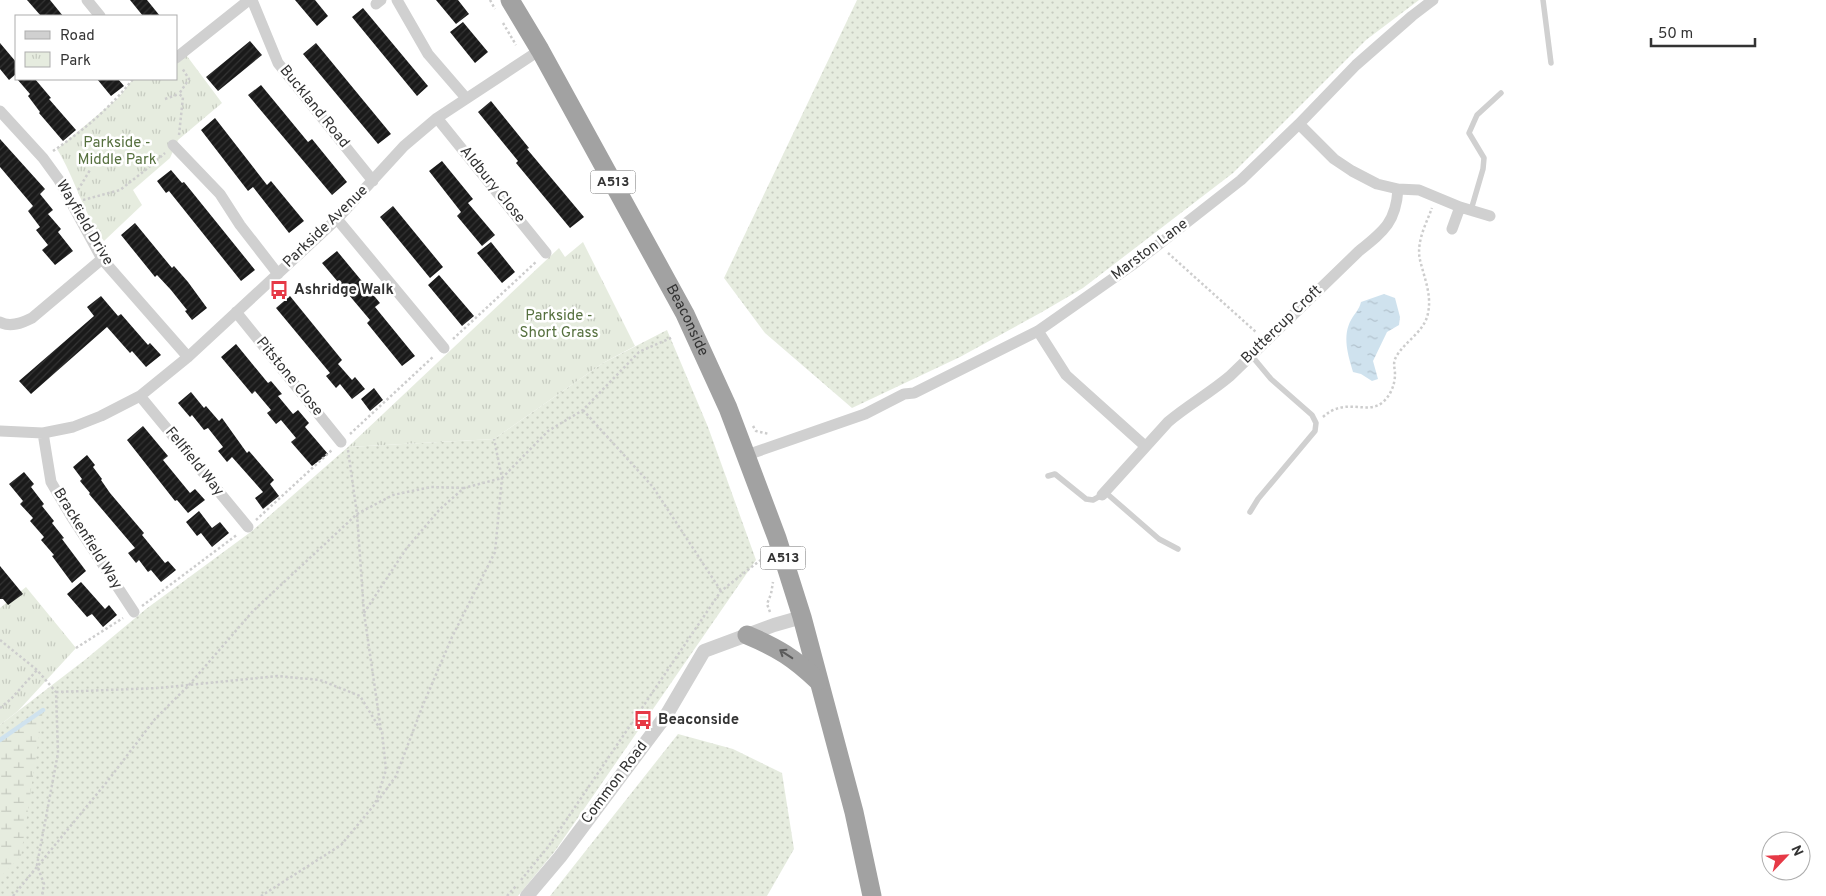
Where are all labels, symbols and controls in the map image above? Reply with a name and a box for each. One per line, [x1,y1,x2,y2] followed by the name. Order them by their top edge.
[15,15,178,80] legend
[1651,15,1755,47] scale bar
[1658,25,1693,44] text: 50 m
[60,27,95,46] text: Road
[60,52,91,71] text: Park
[275,62,353,152] street label: Buckland Road
[77,134,157,170] park label: Parkside - Middle Park
[455,143,529,227] street label: Aldbury Close
[590,170,636,193] road number: A513
[51,177,117,269] street label: Wayfield Drive
[279,182,373,272] street label: Parkside Avenue
[1108,215,1192,285] street label: Marston Lane
[268,279,290,301] bus stop icon: Ashridge Walk
[294,281,394,300] place label: Ashridge Walk
[661,281,713,359] street label: Beaconside
[1238,282,1326,368] street label: Buttercup Croft
[519,307,599,343] park label: Parkside - Short Grass
[251,333,327,421] street label: Pitstone Close
[160,424,228,501] street label: Fellfield Way
[48,485,126,593] street label: Brackenfield Way
[760,546,806,570] road number: A513
[779,649,793,659] one-way arrow
[632,709,654,731] bus stop icon: Beaconside
[658,711,739,730] place label: Beaconside
[578,738,652,828] street label: Common Road
[1761,831,1811,881] north arrow
[1787,843,1806,859] text: N

